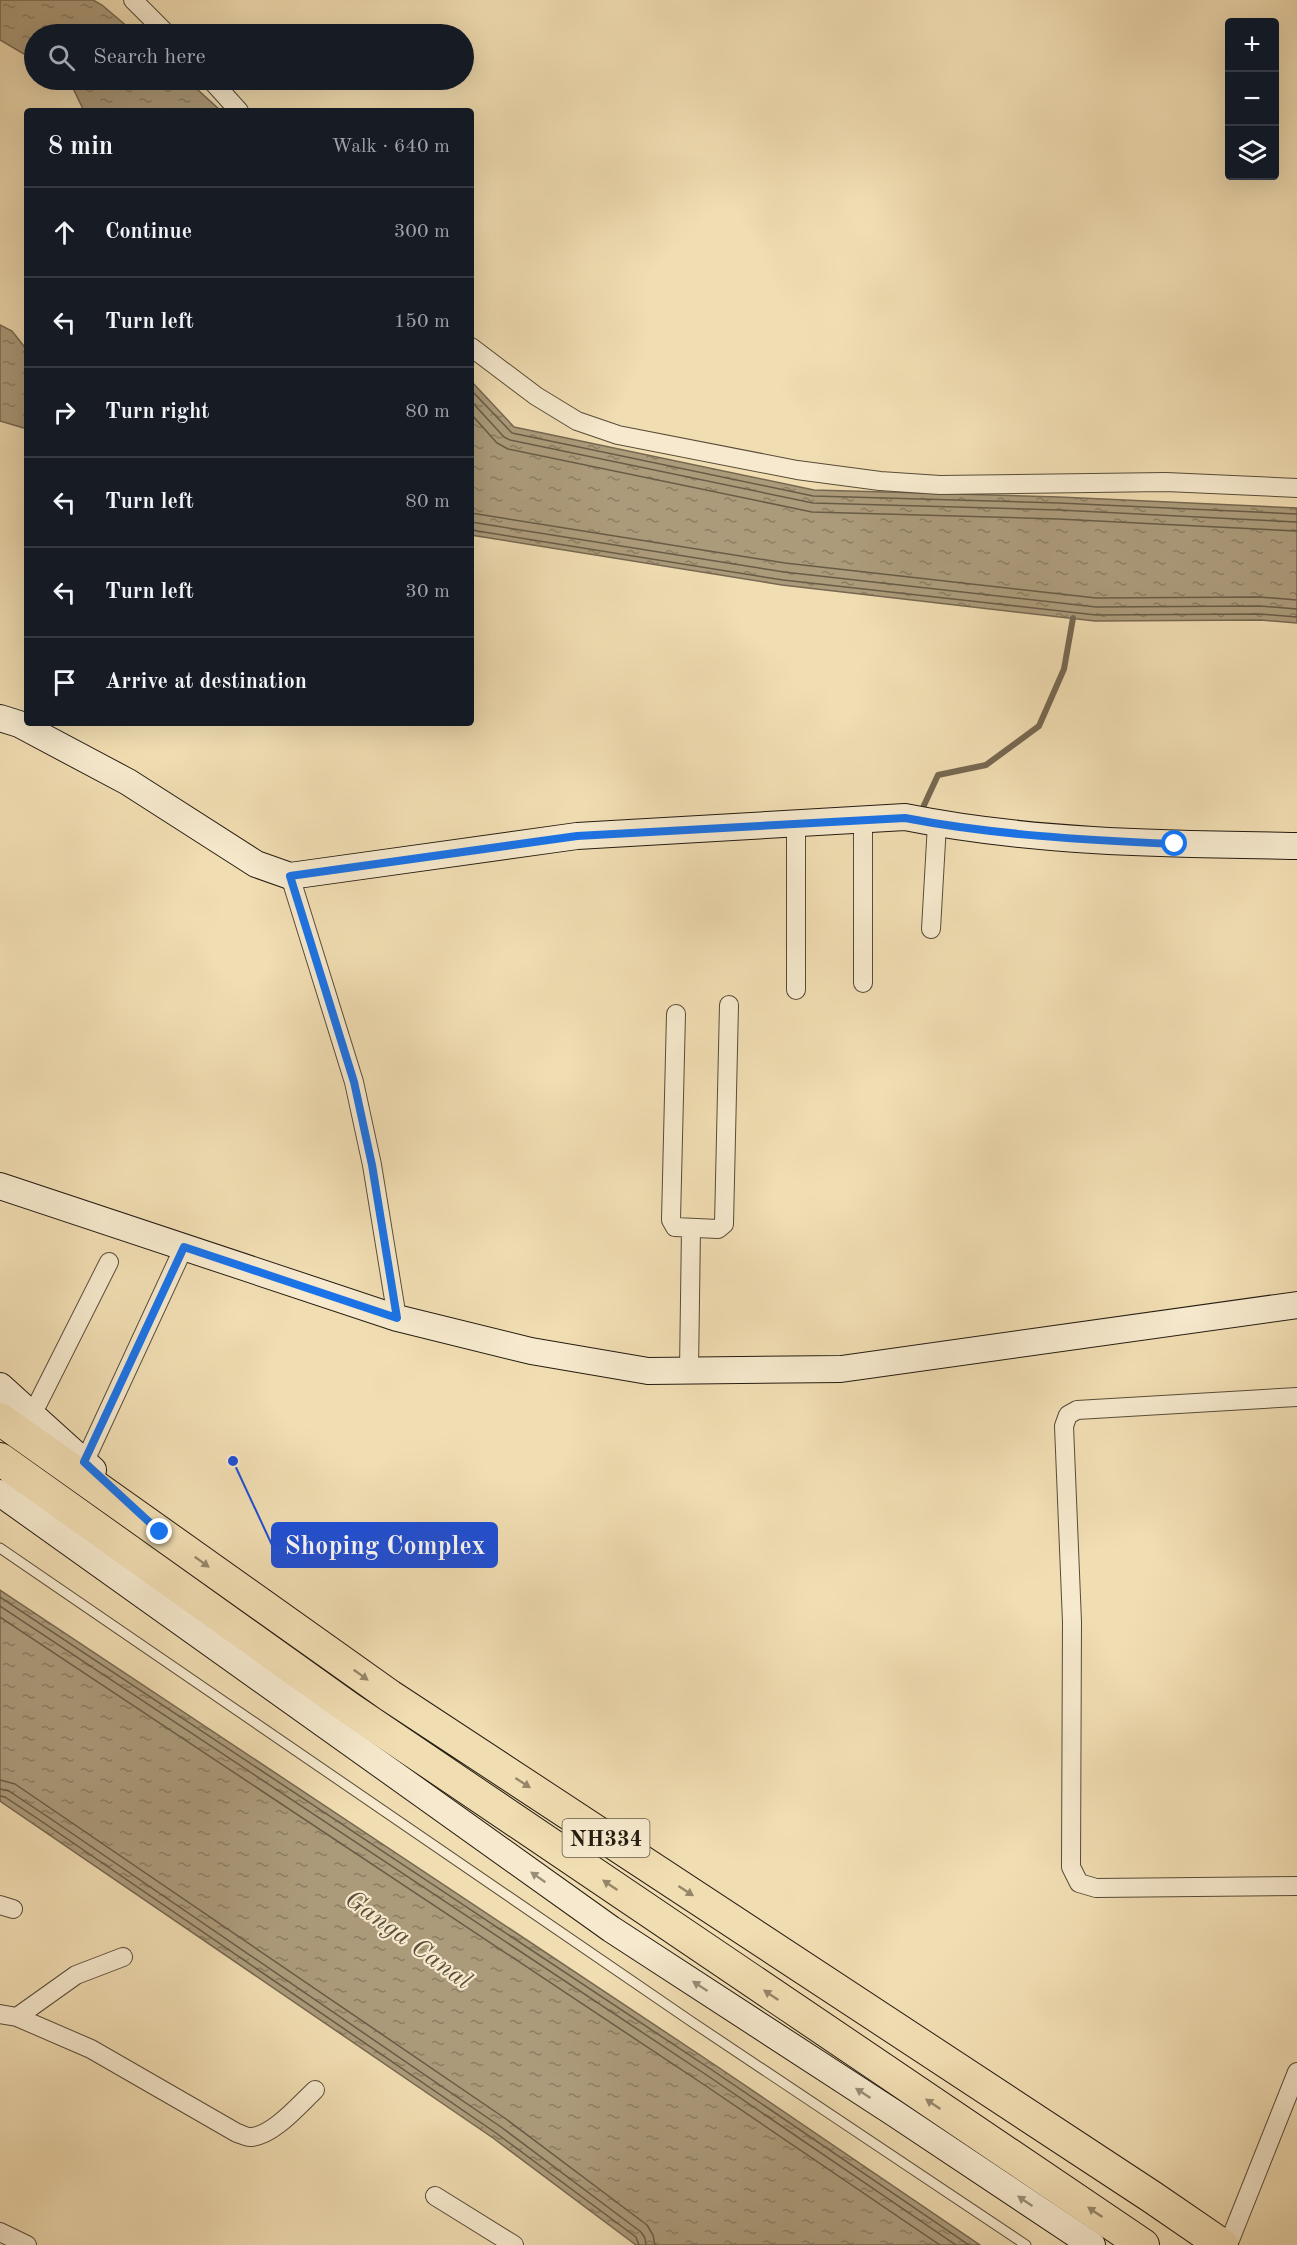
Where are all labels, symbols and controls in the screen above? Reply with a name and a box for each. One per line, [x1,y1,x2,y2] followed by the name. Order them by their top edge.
[1225,18,1279,180] map controls
[1225,18,1279,72] button: +
[24,24,474,90] search box
[45,41,78,74] icon: search
[93,46,206,68] text: Search here
[1225,72,1279,126] button: −
[1225,126,1279,180] button: layers
[48,134,113,160] text: 8 min
[331,137,450,157] text: Walk · 640 m
[48,216,81,249] icon: ahead
[105,221,192,243] text: Continue
[394,222,450,242] text: 300 m
[48,306,81,339] icon: left
[105,311,194,333] text: Turn left
[394,312,450,332] text: 150 m
[48,396,81,429] icon: right
[105,401,209,423] text: Turn right
[405,402,450,422] text: 80 m
[48,486,81,519] icon: left
[105,491,194,513] text: Turn left
[405,492,450,512] text: 80 m
[48,576,81,609] icon: left
[105,581,194,603] text: Turn left
[405,582,450,602] text: 30 m
[48,666,81,699] icon: arrive
[105,671,307,693] text: Arrive at destination
[1161,830,1187,856] route start
[146,1518,172,1544] route end
[272,1523,497,1567] callout: Shoping Complex
[285,1534,485,1560] text: Shoping Complex
[194,1556,210,1568] one-way arrow
[352,1669,368,1681] one-way arrow
[515,1778,531,1789] one-way arrow
[562,1819,650,1857] road number: NH334
[531,1871,547,1883] one-way arrow
[602,1879,618,1891] one-way arrow
[677,1885,693,1897] one-way arrow
[340,1886,476,1995] water label: Ganga Canal
[691,1981,708,1992] one-way arrow
[763,1990,779,2001] one-way arrow
[855,2088,871,2099] one-way arrow
[925,2098,941,2109] one-way arrow
[1018,2195,1034,2207] one-way arrow
[1087,2206,1103,2218] one-way arrow

